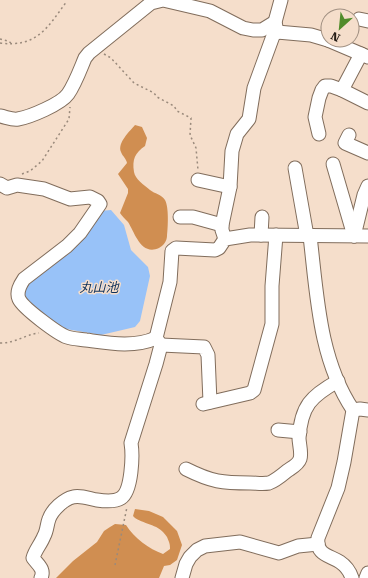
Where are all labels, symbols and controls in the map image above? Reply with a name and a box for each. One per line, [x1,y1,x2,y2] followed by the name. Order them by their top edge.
[320,8,360,48] north arrow
[328,29,342,44] text: N
[79,280,120,295] water label: 丸山池

